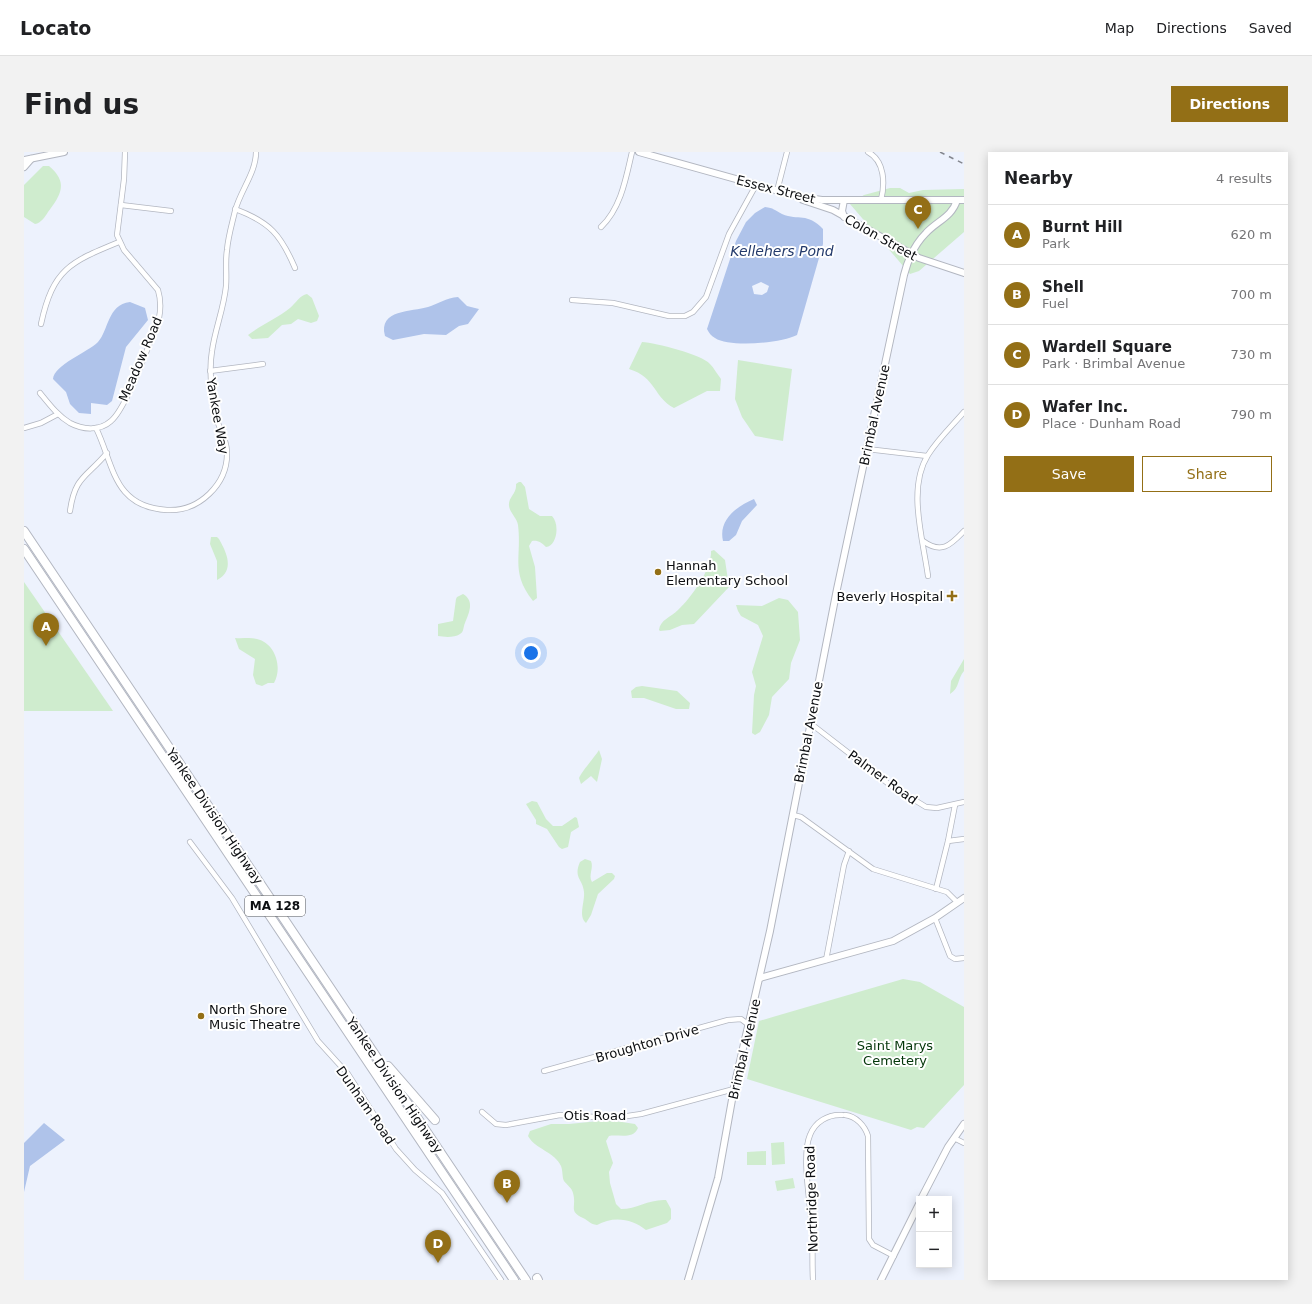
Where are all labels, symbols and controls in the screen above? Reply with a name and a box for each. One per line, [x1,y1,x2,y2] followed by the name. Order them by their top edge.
[20,17,91,39] text: Locato
[1105,20,1134,36] text: Map
[1156,20,1227,36] text: Directions
[1249,20,1292,36] text: Saved
[1171,86,1288,122] button: Directions
[24,88,139,121] text: Find us
[1004,168,1073,188] text: Nearby
[1216,171,1272,186] text: 4 results
[735,172,817,207] street label: Essex Street
[905,196,931,229] pin: C
[842,211,920,263] street label: Colon Street
[1042,218,1123,236] text: Burnt Hill
[1012,227,1022,242] text: A
[1230,227,1272,242] text: 620 m
[1042,236,1070,251] text: Park
[730,243,834,259] water label: Kellehers Pond
[1042,278,1084,296] text: Shell
[1012,287,1022,302] text: B
[1230,287,1272,302] text: 700 m
[1042,296,1069,311] text: Fuel
[116,314,165,404] street label: Meadow Road
[1042,338,1172,356] text: Wardell Square
[1012,347,1022,362] text: C
[1230,347,1272,362] text: 730 m
[1042,356,1185,371] text: Park · Brimbal Avenue
[856,363,893,467] street label: Brimbal Avenue
[203,376,232,456] street label: Yankee Way
[1042,398,1128,416] text: Wafer Inc.
[1012,407,1022,422] text: D
[1230,407,1272,422] text: 790 m
[1042,416,1181,431] text: Place · Dunham Road
[1004,456,1134,492] button: Save
[1142,456,1272,492] button: Share
[666,558,788,588] place label: Hannah Elementary School
[653,567,663,577] marker: Hannah Elementary School
[837,589,943,604] place label: Beverly Hospital
[946,590,958,602] marker: Beverly Hospital
[33,613,59,646] pin: A
[521,643,541,663] your location
[791,680,826,784] street label: Brimbal Avenue
[163,744,266,888] street label: Yankee Division Highway
[845,747,920,807] street label: Palmer Road
[245,896,305,916] road number: MA 128
[726,997,763,1101] street label: Brimbal Avenue
[209,1002,300,1032] place label: North Shore Music Theatre
[196,1011,206,1021] marker: North Shore Music Theatre
[343,1013,446,1157] street label: Yankee Division Highway
[594,1022,701,1065] street label: Broughton Drive
[857,1038,933,1068] park label: Saint Marys Cemetery
[333,1063,398,1147] street label: Dunham Road
[564,1108,626,1123] street label: Otis Road
[802,1145,821,1253] street label: Northridge Road
[494,1170,520,1203] pin: B
[916,1196,952,1268] map controls
[916,1196,952,1232] button: +
[425,1230,451,1263] pin: D
[916,1232,952,1268] button: −

